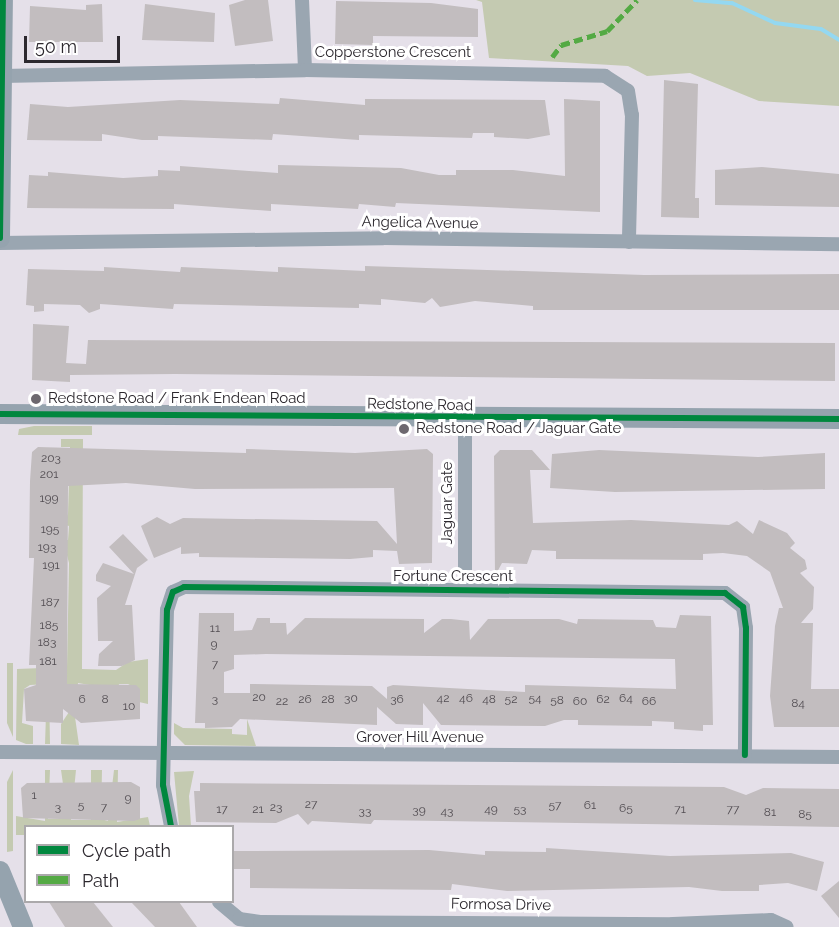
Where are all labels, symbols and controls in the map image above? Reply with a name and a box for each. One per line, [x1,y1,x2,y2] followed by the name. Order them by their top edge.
[27,24,123,62] scale bar
[35,36,77,57] text: 50 m
[315,44,471,62] street label: Copperstone Crescent
[361,213,479,233] street label: Angelica Avenue
[48,390,306,408] place label: Redstone Road / Frank Endean Road
[29,392,43,406] marker: Redstone Road / Frank Endean Road
[367,395,473,415] street label: Redstone Road
[416,420,622,438] place label: Redstone Road / Jaguar Gate
[397,422,411,436] marker: Redstone Road / Jaguar Gate
[41,452,61,466] house number: 203
[439,461,457,545] street label: Jaguar Gate
[40,468,58,482] house number: 201
[39,492,59,506] house number: 199
[41,523,59,537] house number: 195
[38,541,56,555] house number: 193
[42,559,60,573] house number: 191
[393,568,513,586] street label: Fortune Crescent
[41,596,59,610] house number: 187
[40,619,58,633] house number: 185
[210,622,220,636] house number: 11
[38,636,56,650] house number: 183
[210,638,218,652] house number: 9
[39,655,57,669] house number: 181
[212,658,218,672] house number: 7
[252,691,266,705] house number: 20
[344,692,358,706] house number: 30
[437,692,449,706] house number: 42
[459,692,473,706] house number: 46
[528,692,542,706] house number: 54
[619,692,633,706] house number: 64
[78,693,86,707] house number: 6
[101,693,109,707] house number: 8
[212,693,218,707] house number: 3
[298,693,312,707] house number: 26
[321,693,335,707] house number: 28
[390,693,404,707] house number: 36
[482,693,496,707] house number: 48
[505,693,517,707] house number: 52
[596,693,610,707] house number: 62
[550,694,564,708] house number: 58
[276,695,288,709] house number: 22
[573,695,587,709] house number: 60
[642,695,656,709] house number: 66
[791,697,805,711] house number: 84
[123,700,135,714] house number: 10
[356,729,484,747] street label: Grover Hill Avenue
[31,789,37,803] house number: 1
[124,792,132,806] house number: 9
[305,798,317,812] house number: 27
[78,799,84,813] house number: 5
[549,799,561,813] house number: 57
[584,799,596,813] house number: 61
[55,801,61,815] house number: 3
[101,801,107,815] house number: 7
[270,801,282,815] house number: 23
[619,802,633,816] house number: 65
[216,803,228,817] house number: 17
[252,803,264,817] house number: 21
[484,803,498,817] house number: 49
[514,803,526,817] house number: 53
[674,803,686,817] house number: 71
[727,803,739,817] house number: 77
[412,804,426,818] house number: 39
[359,805,371,819] house number: 33
[441,805,453,819] house number: 43
[764,806,776,820] house number: 81
[798,808,812,822] house number: 85
[24,825,234,903] legend
[82,840,171,861] text: Cycle path
[82,870,119,891] text: Path
[451,895,551,915] street label: Formosa Drive

